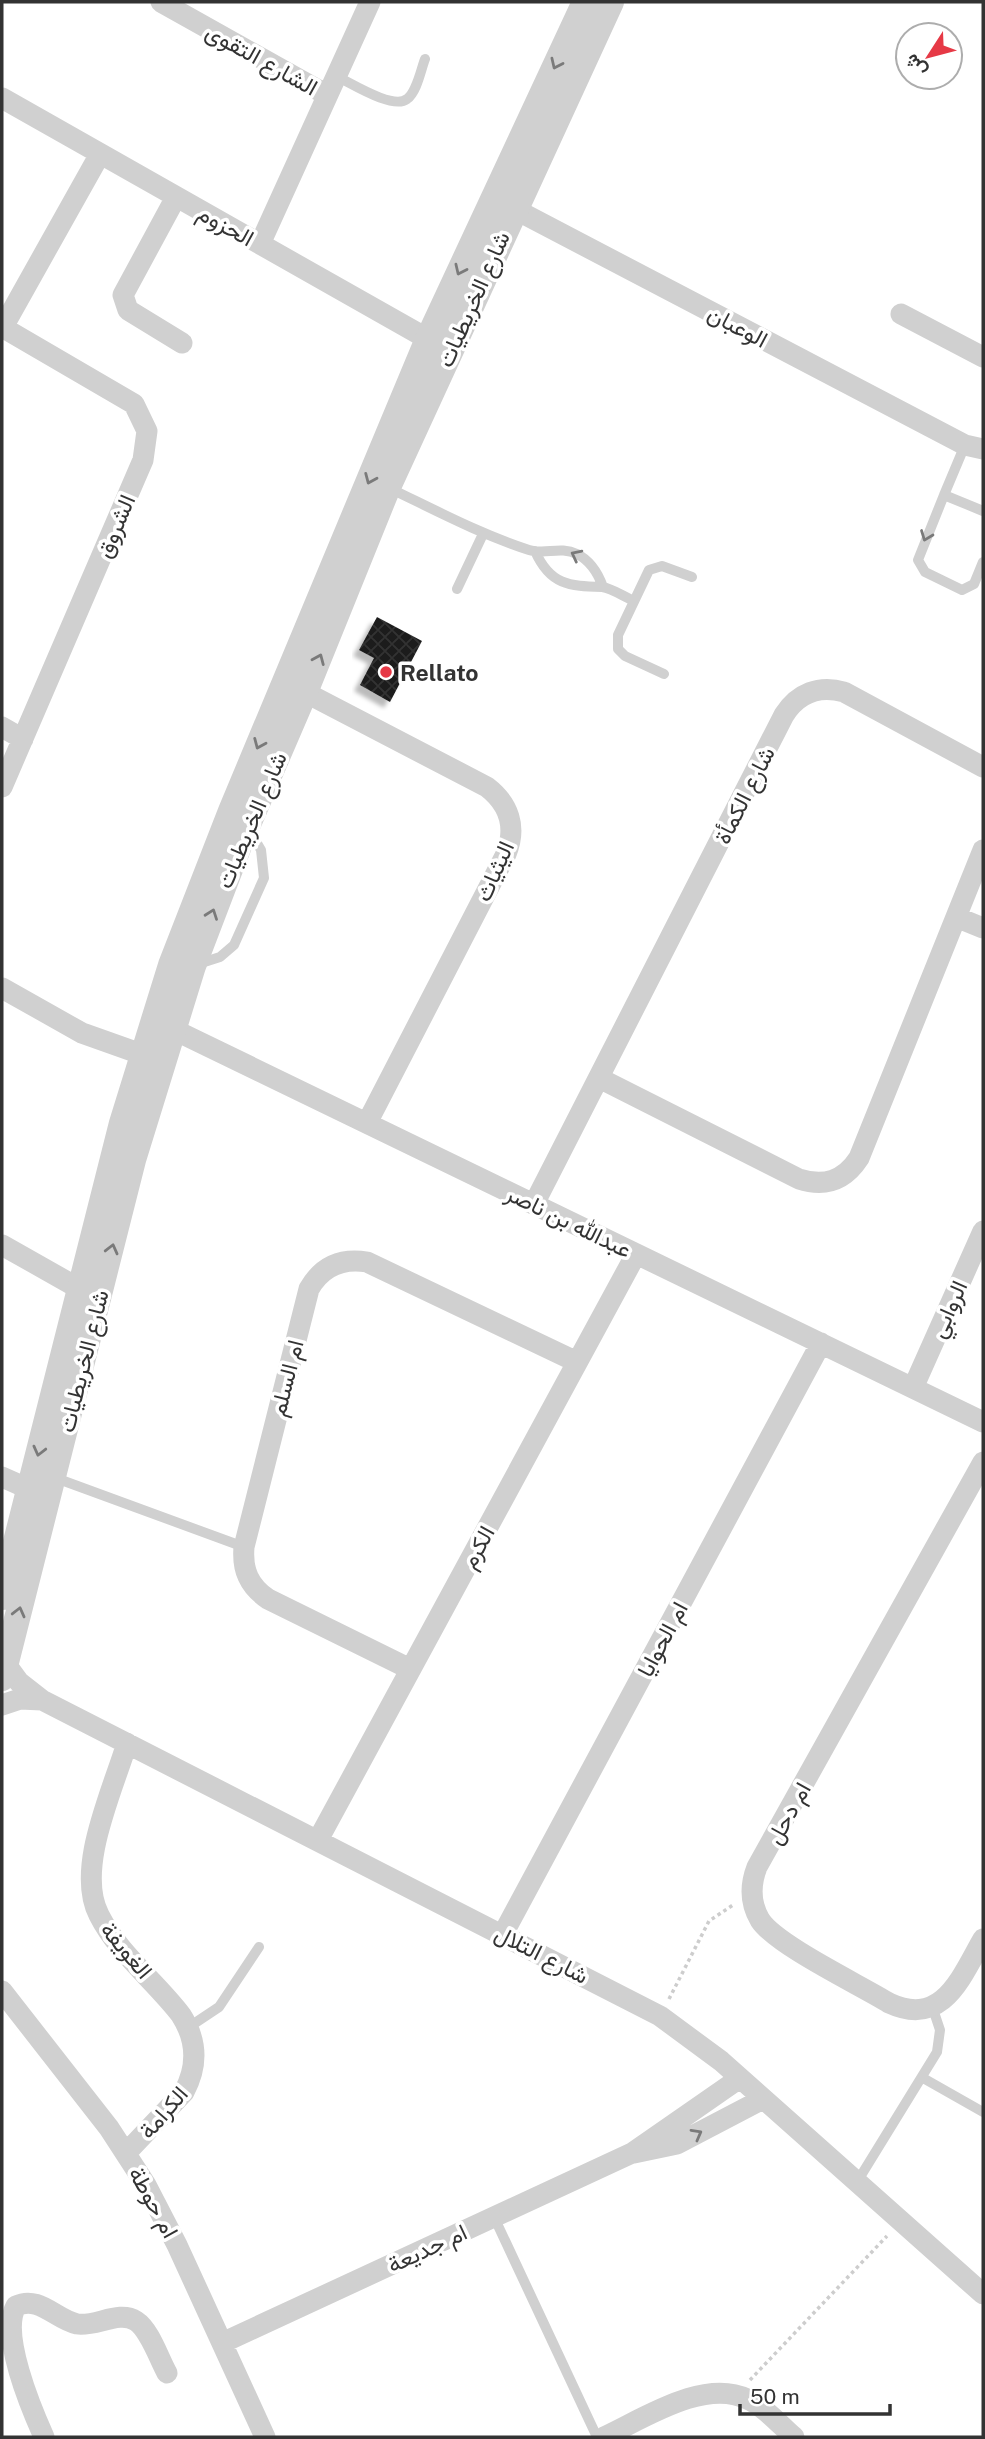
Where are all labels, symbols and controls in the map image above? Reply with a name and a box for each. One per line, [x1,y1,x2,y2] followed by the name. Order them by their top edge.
[200,17,323,103] street label: الشارع التقوى
[894,21,964,91] north arrow
[900,50,932,82] text: ش
[550,57,564,69] one-way arrow
[192,199,259,253] street label: الحزوم
[431,227,518,372] street label: شارع الخريطيات
[454,263,468,275] one-way arrow
[703,299,772,355] street label: الوعبان
[364,472,378,484] one-way arrow
[90,490,142,562] street label: الشروق
[920,530,934,542] one-way arrow
[571,550,584,564] one-way arrow
[311,654,325,666] one-way arrow
[400,659,479,686] place label: Rellato
[378,664,394,680] marker: Rellato
[253,737,267,749] one-way arrow
[708,742,783,849] street label: شارع الكمأة
[210,748,295,893] street label: شارع الخريطيات
[469,837,519,905] street label: اليثياث
[203,908,217,920] one-way arrow
[500,1179,636,1265] street label: عبدالله بن ناصر
[104,1243,118,1255] one-way arrow
[923,1276,978,1344] street label: الروابي
[52,1287,117,1436] street label: شارع الخريطيات
[263,1337,310,1420] street label: ام السلم
[33,1445,47,1457] one-way arrow
[454,1521,501,1574] street label: الكرم
[631,1597,695,1682] street label: ام الحوايا
[11,1606,25,1618] one-way arrow
[760,1777,818,1850] street label: ام دحل
[94,1916,159,1985] street label: الغويفة
[489,1919,593,1992] street label: شارع التلال
[133,2080,195,2145] street label: الكرامة
[690,2129,702,2142] one-way arrow
[122,2162,185,2243] street label: ام حوطة
[383,2218,472,2280] street label: ام جديعة
[740,2372,890,2416] scale bar
[750,2384,800,2409] text: 50 m

